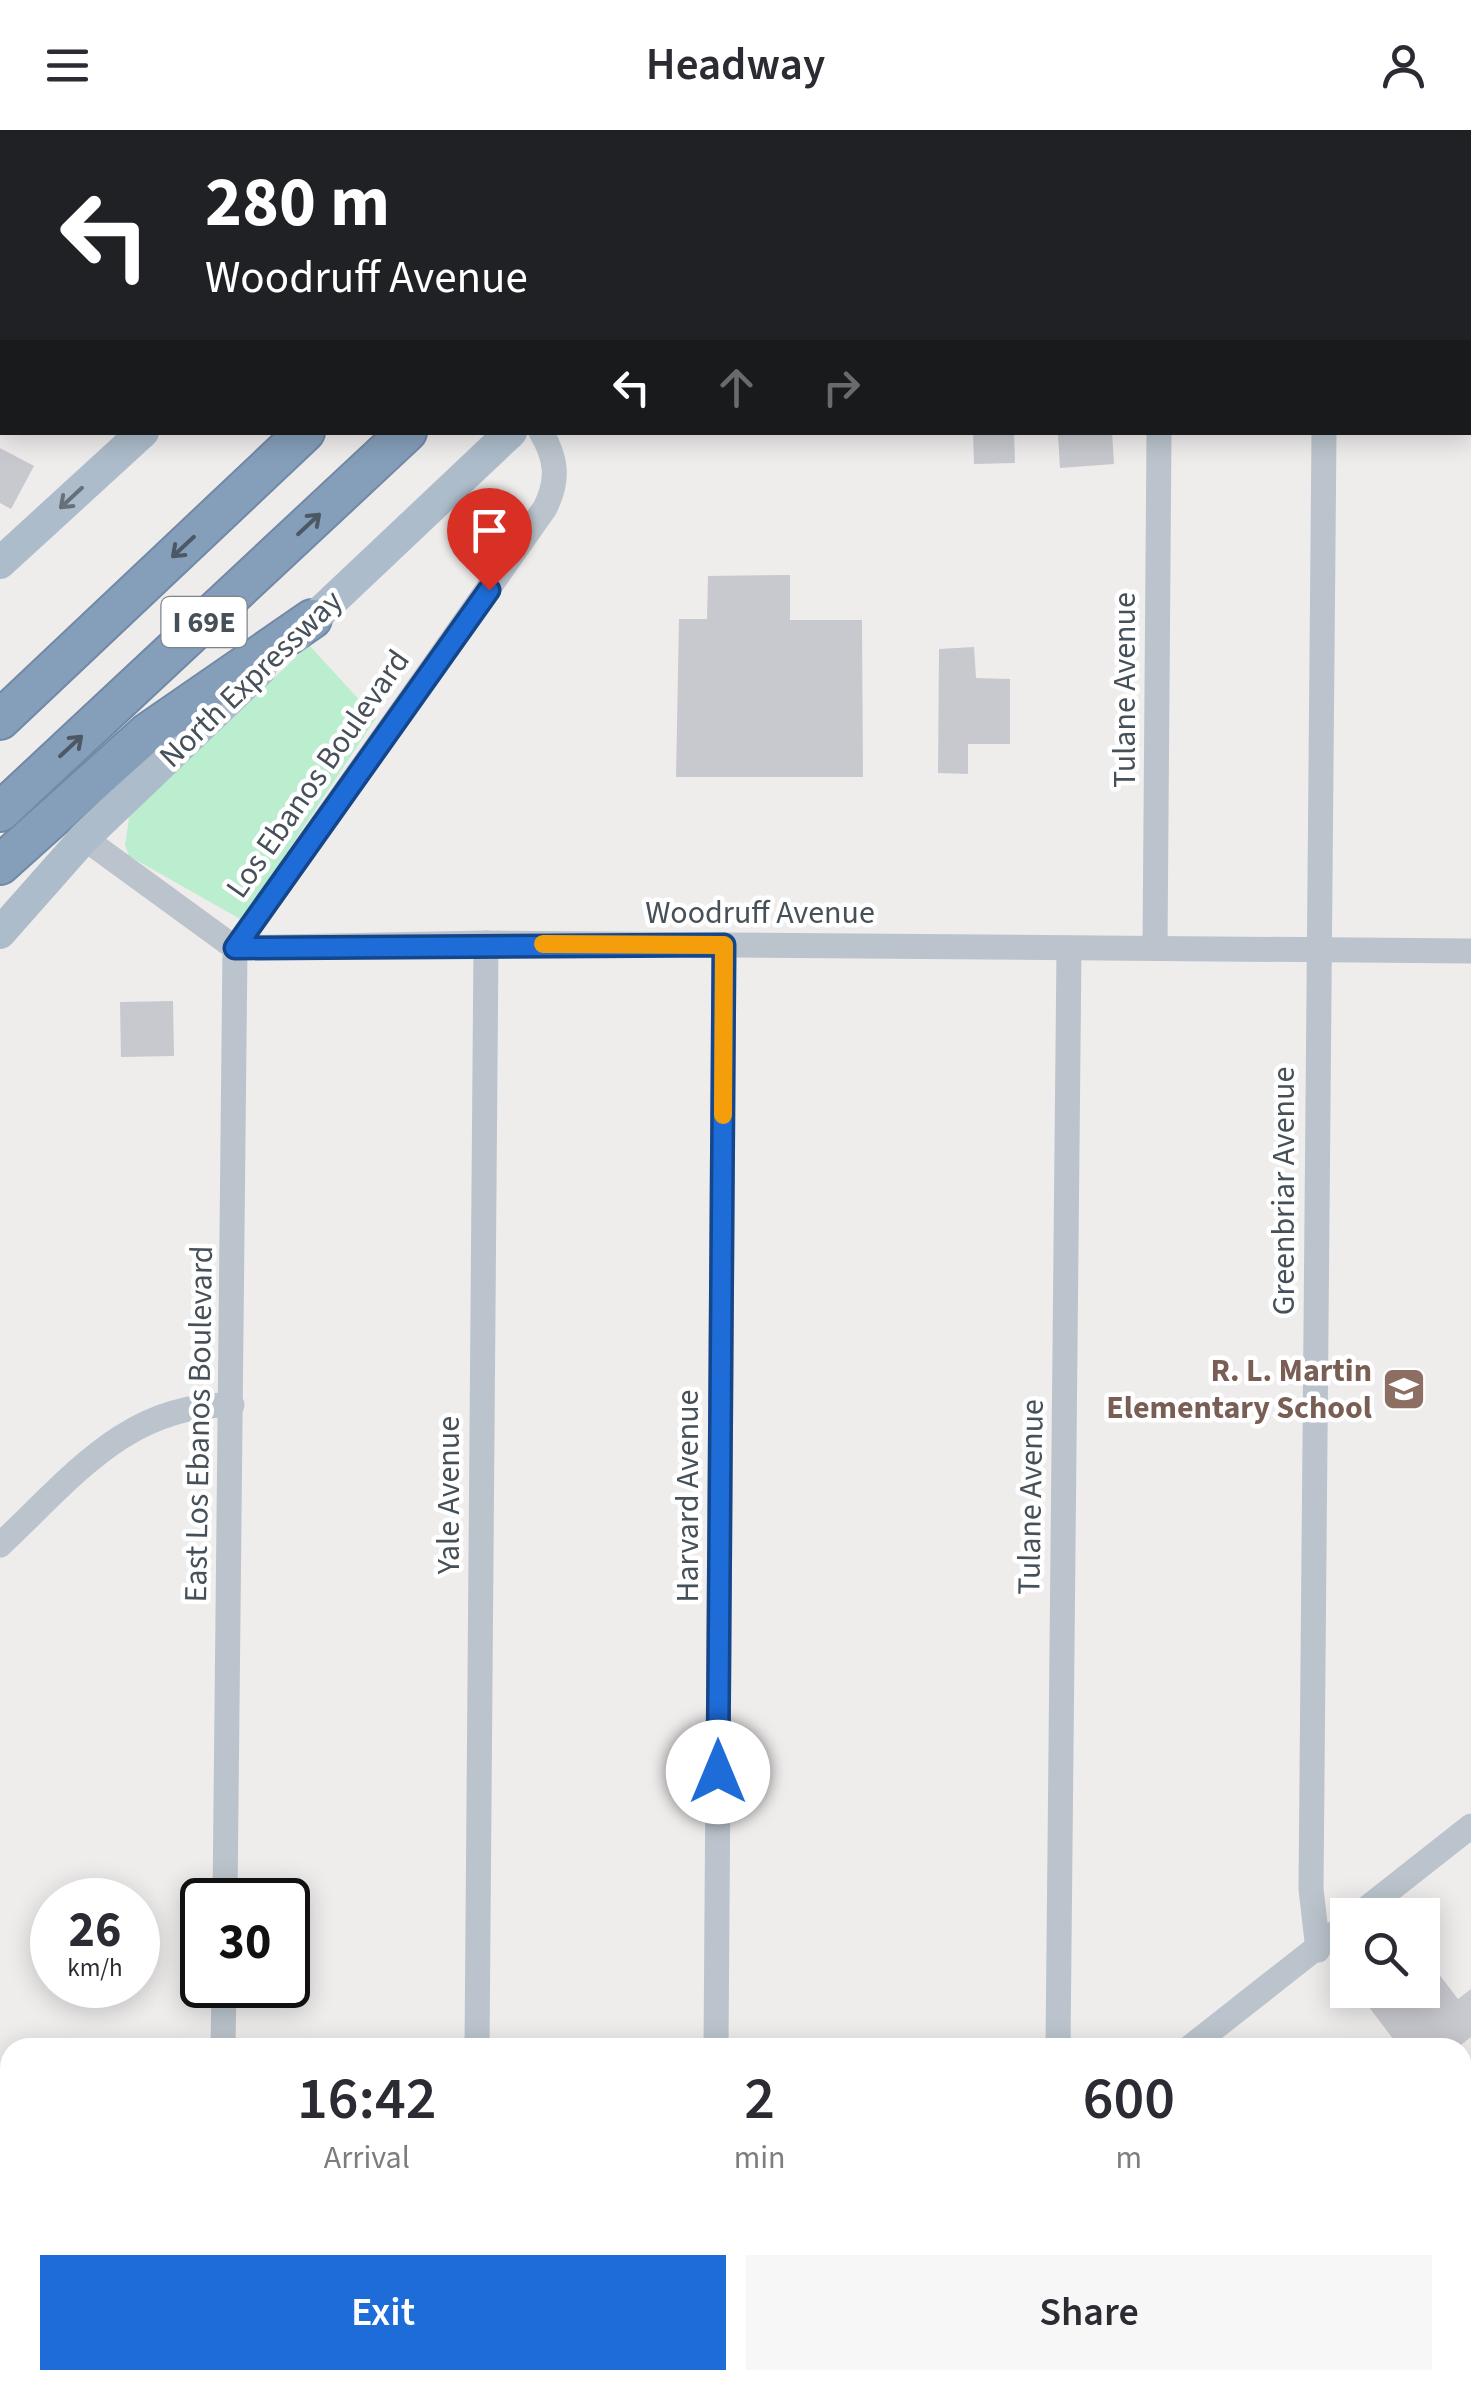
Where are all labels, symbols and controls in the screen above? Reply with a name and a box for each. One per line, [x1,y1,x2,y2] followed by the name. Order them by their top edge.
[646,33,825,97] text: Headway
[40,38,95,93] icon: menu
[1376,38,1431,93] icon: person
[205,153,390,253] text: 280 m
[40,170,170,300] icon: left
[205,246,528,310] text: Woodruff Avenue
[604,360,659,415] icon: left
[709,360,764,415] icon: ahead
[814,360,869,415] icon: right
[59,486,84,509] one-way arrow
[447,488,532,591] pin
[462,503,517,558] icon: arrive
[296,513,321,536] one-way arrow
[172,535,196,559] one-way arrow
[149,579,353,779] street label: North Expressway
[1102,592,1148,788] street label: Tulane Avenue
[162,597,246,647] road number: I 69E
[215,640,421,908] street label: Los Ebanos Boulevard
[58,735,83,758] one-way arrow
[645,890,875,936] street label: Woodruff Avenue
[1261,1067,1307,1315] street label: Greenbriar Avenue
[173,1245,225,1603] street label: East Los Ebanos Boulevard
[1106,1348,1372,1431] place label: R. L. Martin Elementary School
[1381,1366,1427,1412] school or university icon: R. L. Martin Elementary School
[665,1390,711,1602] street label: Harvard Avenue
[1006,1399,1056,1595] street label: Tulane Avenue
[426,1416,472,1575] street label: Yale Avenue
[666,1720,770,1824] position arrow
[180,1878,310,2008] speed limit sign: 30
[69,1895,121,1966] text: 26
[1330,1898,1440,2008] map controls
[1330,1898,1440,2008] button: search
[67,1950,123,1986] text: km/h
[297,2057,437,2142] text: 16:42
[744,2057,775,2142] text: 2
[1083,2057,1175,2142] text: 600
[324,2135,410,2181] text: Arrival
[734,2135,786,2181] text: min
[1116,2135,1142,2181] text: m
[40,2255,726,2370] button: Exit
[746,2255,1432,2370] button: Share

